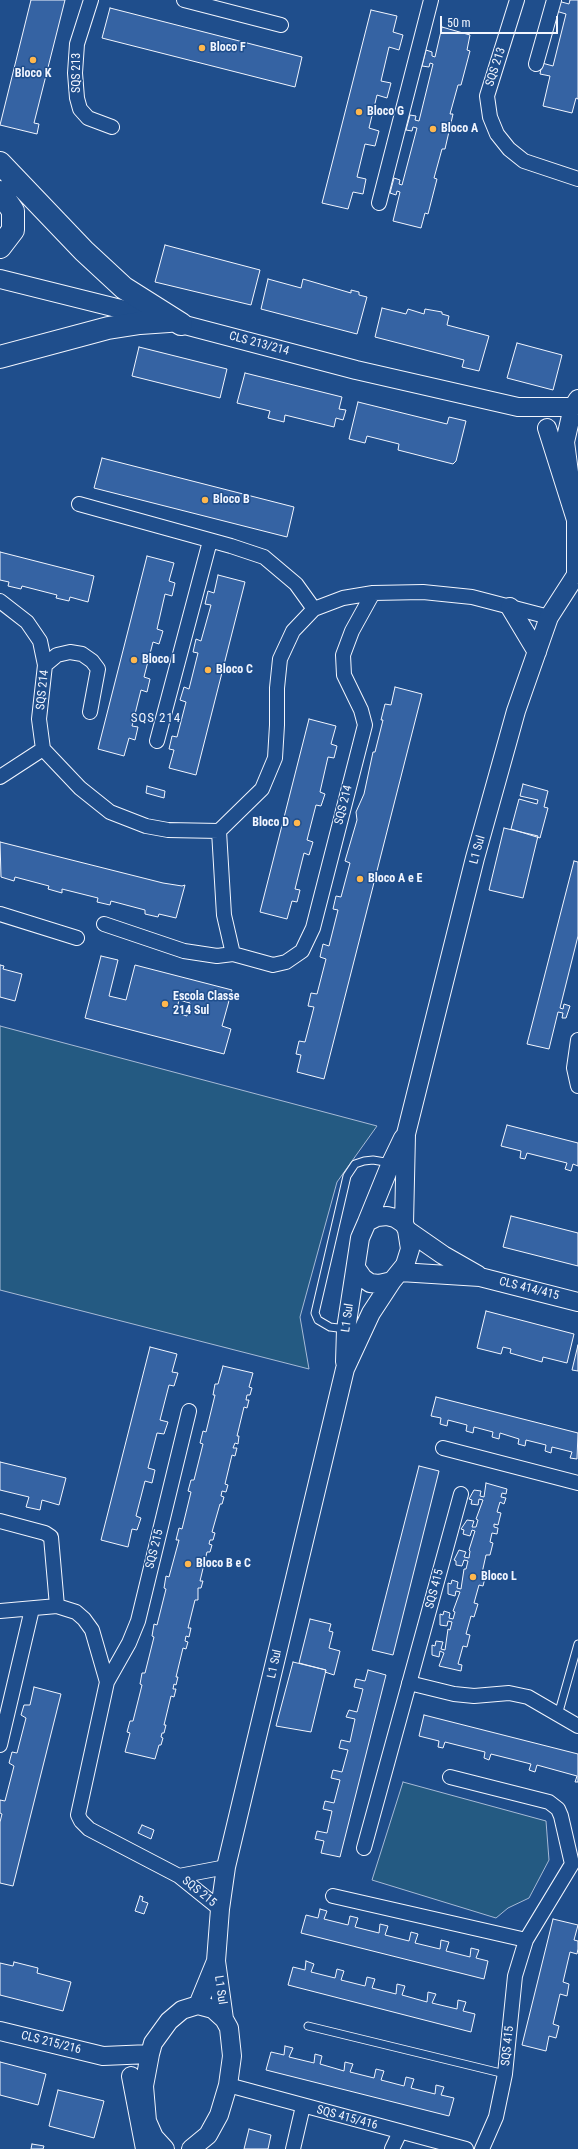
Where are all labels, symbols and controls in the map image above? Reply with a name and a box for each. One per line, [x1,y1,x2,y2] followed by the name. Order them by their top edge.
[442,8,560,34] scale bar
[447,16,471,30] text: 50 m
[210,41,246,55] place label: Bloco F
[197,43,207,53] marker: Bloco F
[483,46,509,88] street label: SQS 213
[70,53,84,93] street label: SQS 213
[28,55,38,65] marker: Bloco K
[15,67,51,81] place label: Bloco K
[367,105,404,119] place label: Bloco G
[354,107,364,117] marker: Bloco G
[441,122,478,136] place label: Bloco A
[428,124,438,134] marker: Bloco A
[227,329,291,359] street label: CLS 213/214
[213,493,250,507] place label: Bloco B
[200,495,210,505] marker: Bloco B
[142,653,175,667] place label: Bloco I
[129,655,139,665] marker: Bloco I
[216,663,253,677] place label: Bloco C
[203,665,213,675] marker: Bloco C
[34,669,52,711] street label: SQS 214
[131,711,181,727] district label: SQS 214
[332,784,356,826] street label: SQS 214
[252,816,289,830] place label: Bloco D
[292,818,302,828] marker: Bloco D
[467,834,489,866] street label: L1 Sul
[368,872,422,886] place label: Bloco A e E
[355,874,365,884] marker: Bloco A e E
[173,990,239,1018] place label: Escola Classe 214 Sul
[160,999,170,1009] marker: Escola Classe 214 Sul
[497,1275,561,1303] street label: CLS 414/415
[339,1303,357,1333] street label: L1 Sul
[143,1528,167,1570] street label: SQS 215
[196,1557,251,1571] place label: Bloco B e C
[183,1559,193,1569] marker: Bloco B e C
[423,1568,447,1610] street label: SQS 415
[481,1570,517,1584] place label: Bloco L
[468,1572,478,1582] marker: Bloco L
[265,1648,285,1680] street label: L1 Sul
[179,1874,219,1910] street label: SQS 215
[211,1975,229,2005] street label: L1 Sul
[499,2025,517,2067] street label: SQS 415
[19,2029,83,2057] street label: CLS 215/216
[315,2103,379,2133] street label: SQS 415/416

